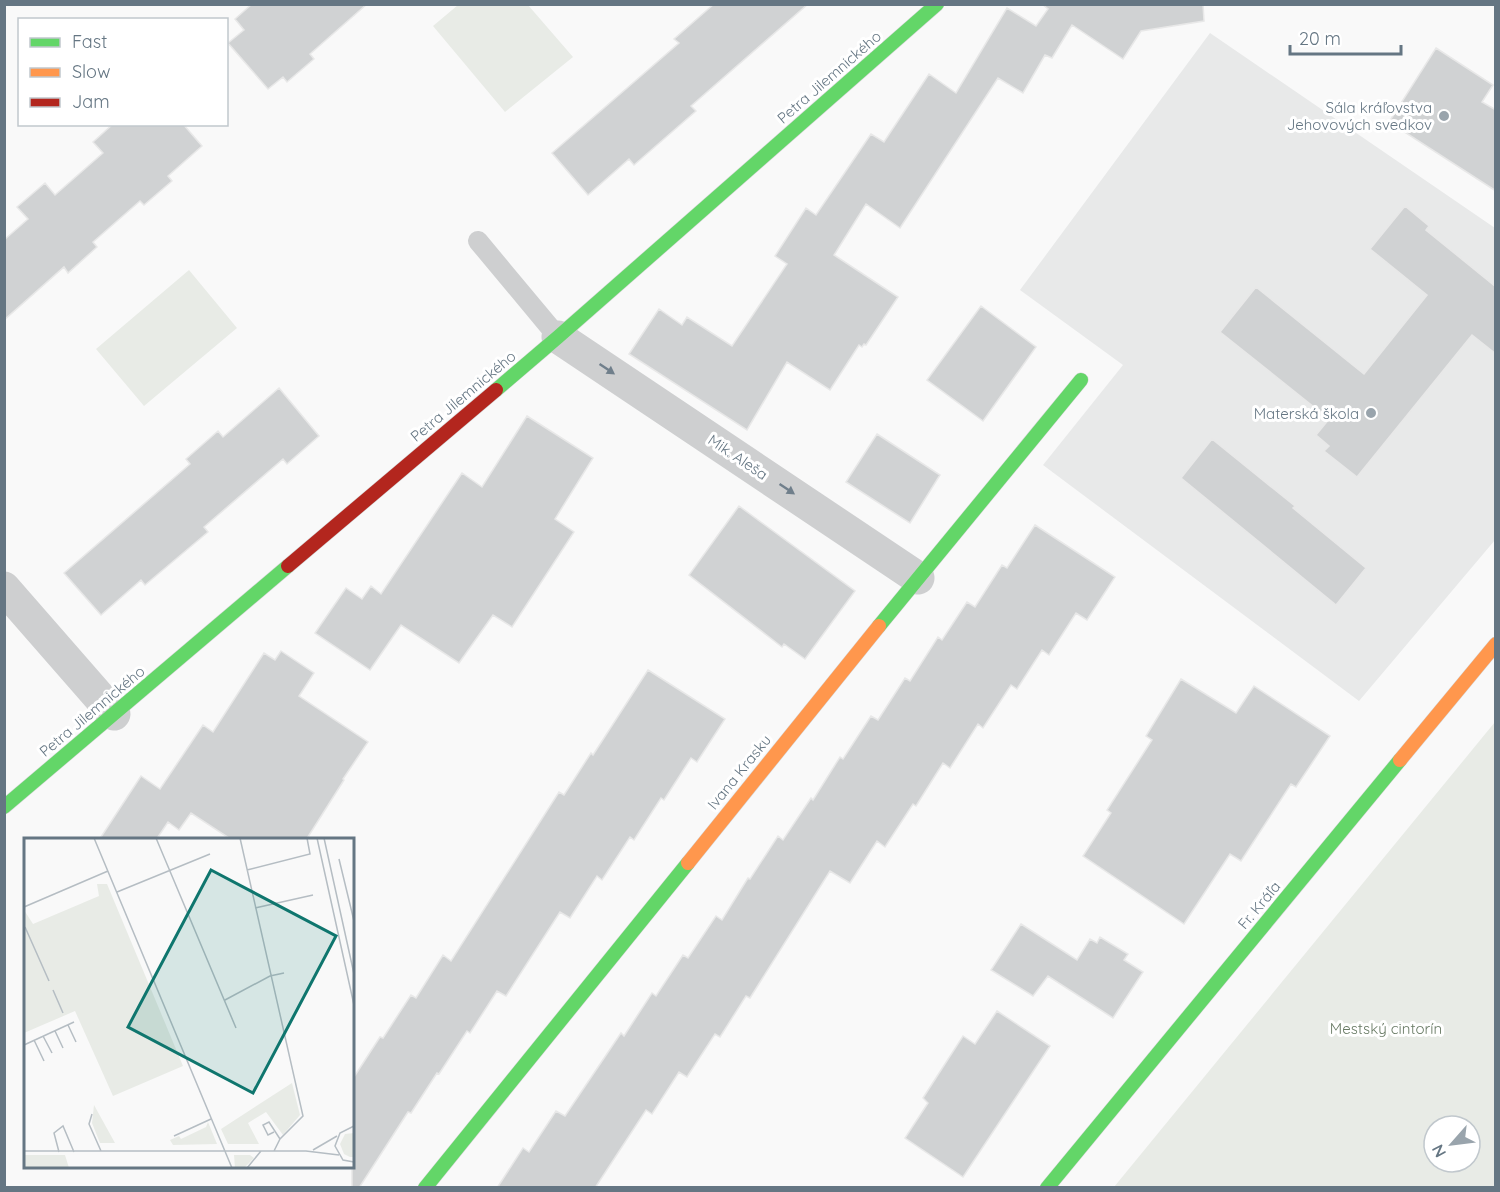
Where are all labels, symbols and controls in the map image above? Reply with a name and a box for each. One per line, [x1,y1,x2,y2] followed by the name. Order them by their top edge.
[18,18,228,126] legend
[1290,18,1401,56] scale bar
[773,27,885,127] street label: Petra Jilemnického
[1299,27,1341,50] text: 20 m
[72,30,107,53] text: Fast
[72,60,110,83] text: Slow
[72,90,110,113] text: Jam
[1287,98,1432,134] place label: Sála kráľovstva Jehovových svedkov
[1437,109,1451,123] marker: Sála kráľovstva Jehovových svedkov
[406,346,520,446] street label: Petra Jilemnického
[599,363,615,374] one-way arrow
[1254,404,1359,423] place label: Materská škola
[1364,406,1378,420] marker: Materská škola
[704,430,772,484] street label: Mik. Aleša
[778,484,795,495] one-way arrow
[35,661,149,761] street label: Petra Jilemnického
[703,731,775,813] street label: Ivana Krasku
[24,838,354,1168] inset map
[1233,877,1285,933] street label: Fr. Kráľa
[1330,1019,1442,1038] park label: Mestský cintorín
[1422,1114,1482,1174] north arrow
[1427,1141,1450,1161] text: N

